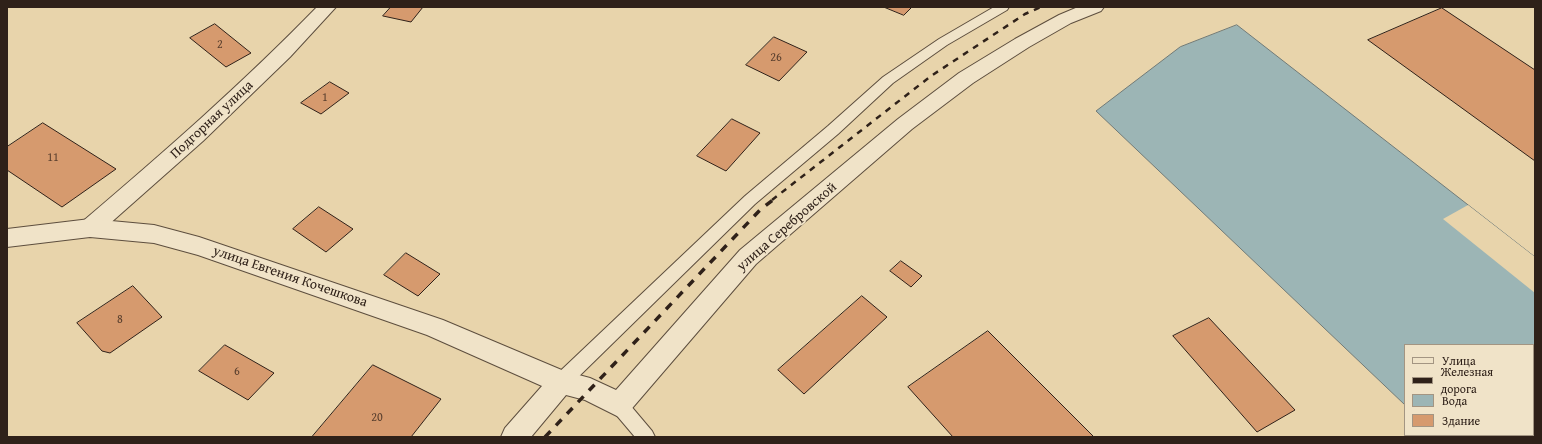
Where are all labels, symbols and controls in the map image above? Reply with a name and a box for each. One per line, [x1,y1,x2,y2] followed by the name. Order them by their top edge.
[217,38,223,52] house number: 2
[770,51,782,65] house number: 26
[167,77,257,163] street label: Подгорная улица
[322,91,328,105] house number: 1
[47,151,59,165] house number: 11
[734,179,840,275] street label: улица Серебровской
[211,243,369,311] street label: улица Евгения Кочешкова
[117,313,123,327] house number: 8
[1404,344,1534,436] legend
[1442,352,1476,369] text: Улица
[1441,363,1493,397] text: Железная дорога
[234,365,240,379] house number: 6
[1442,392,1467,409] text: Вода
[371,411,383,425] house number: 20
[1442,412,1480,429] text: Здание

